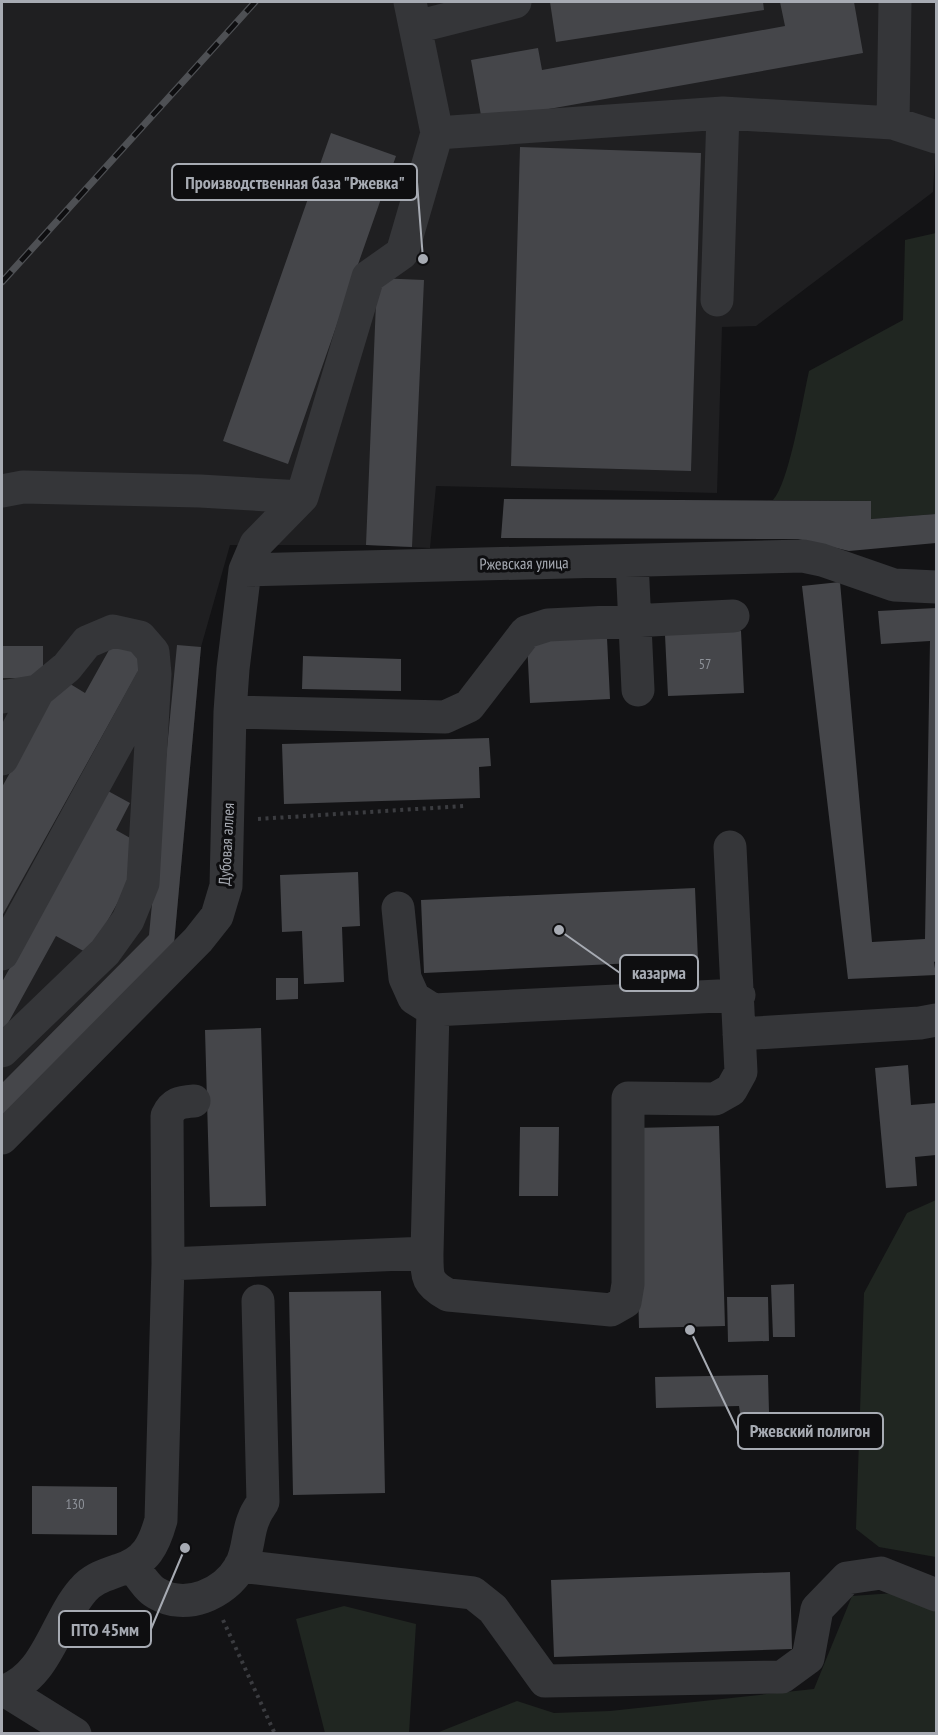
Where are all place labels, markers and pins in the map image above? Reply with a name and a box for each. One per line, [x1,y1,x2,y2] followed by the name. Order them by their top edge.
[172,164,417,200] callout: Производственная база "Ржевка"
[620,955,698,991] callout: казарма
[738,1413,883,1449] callout: Ржевский полигон
[59,1611,151,1647] callout: ПТО 45мм

